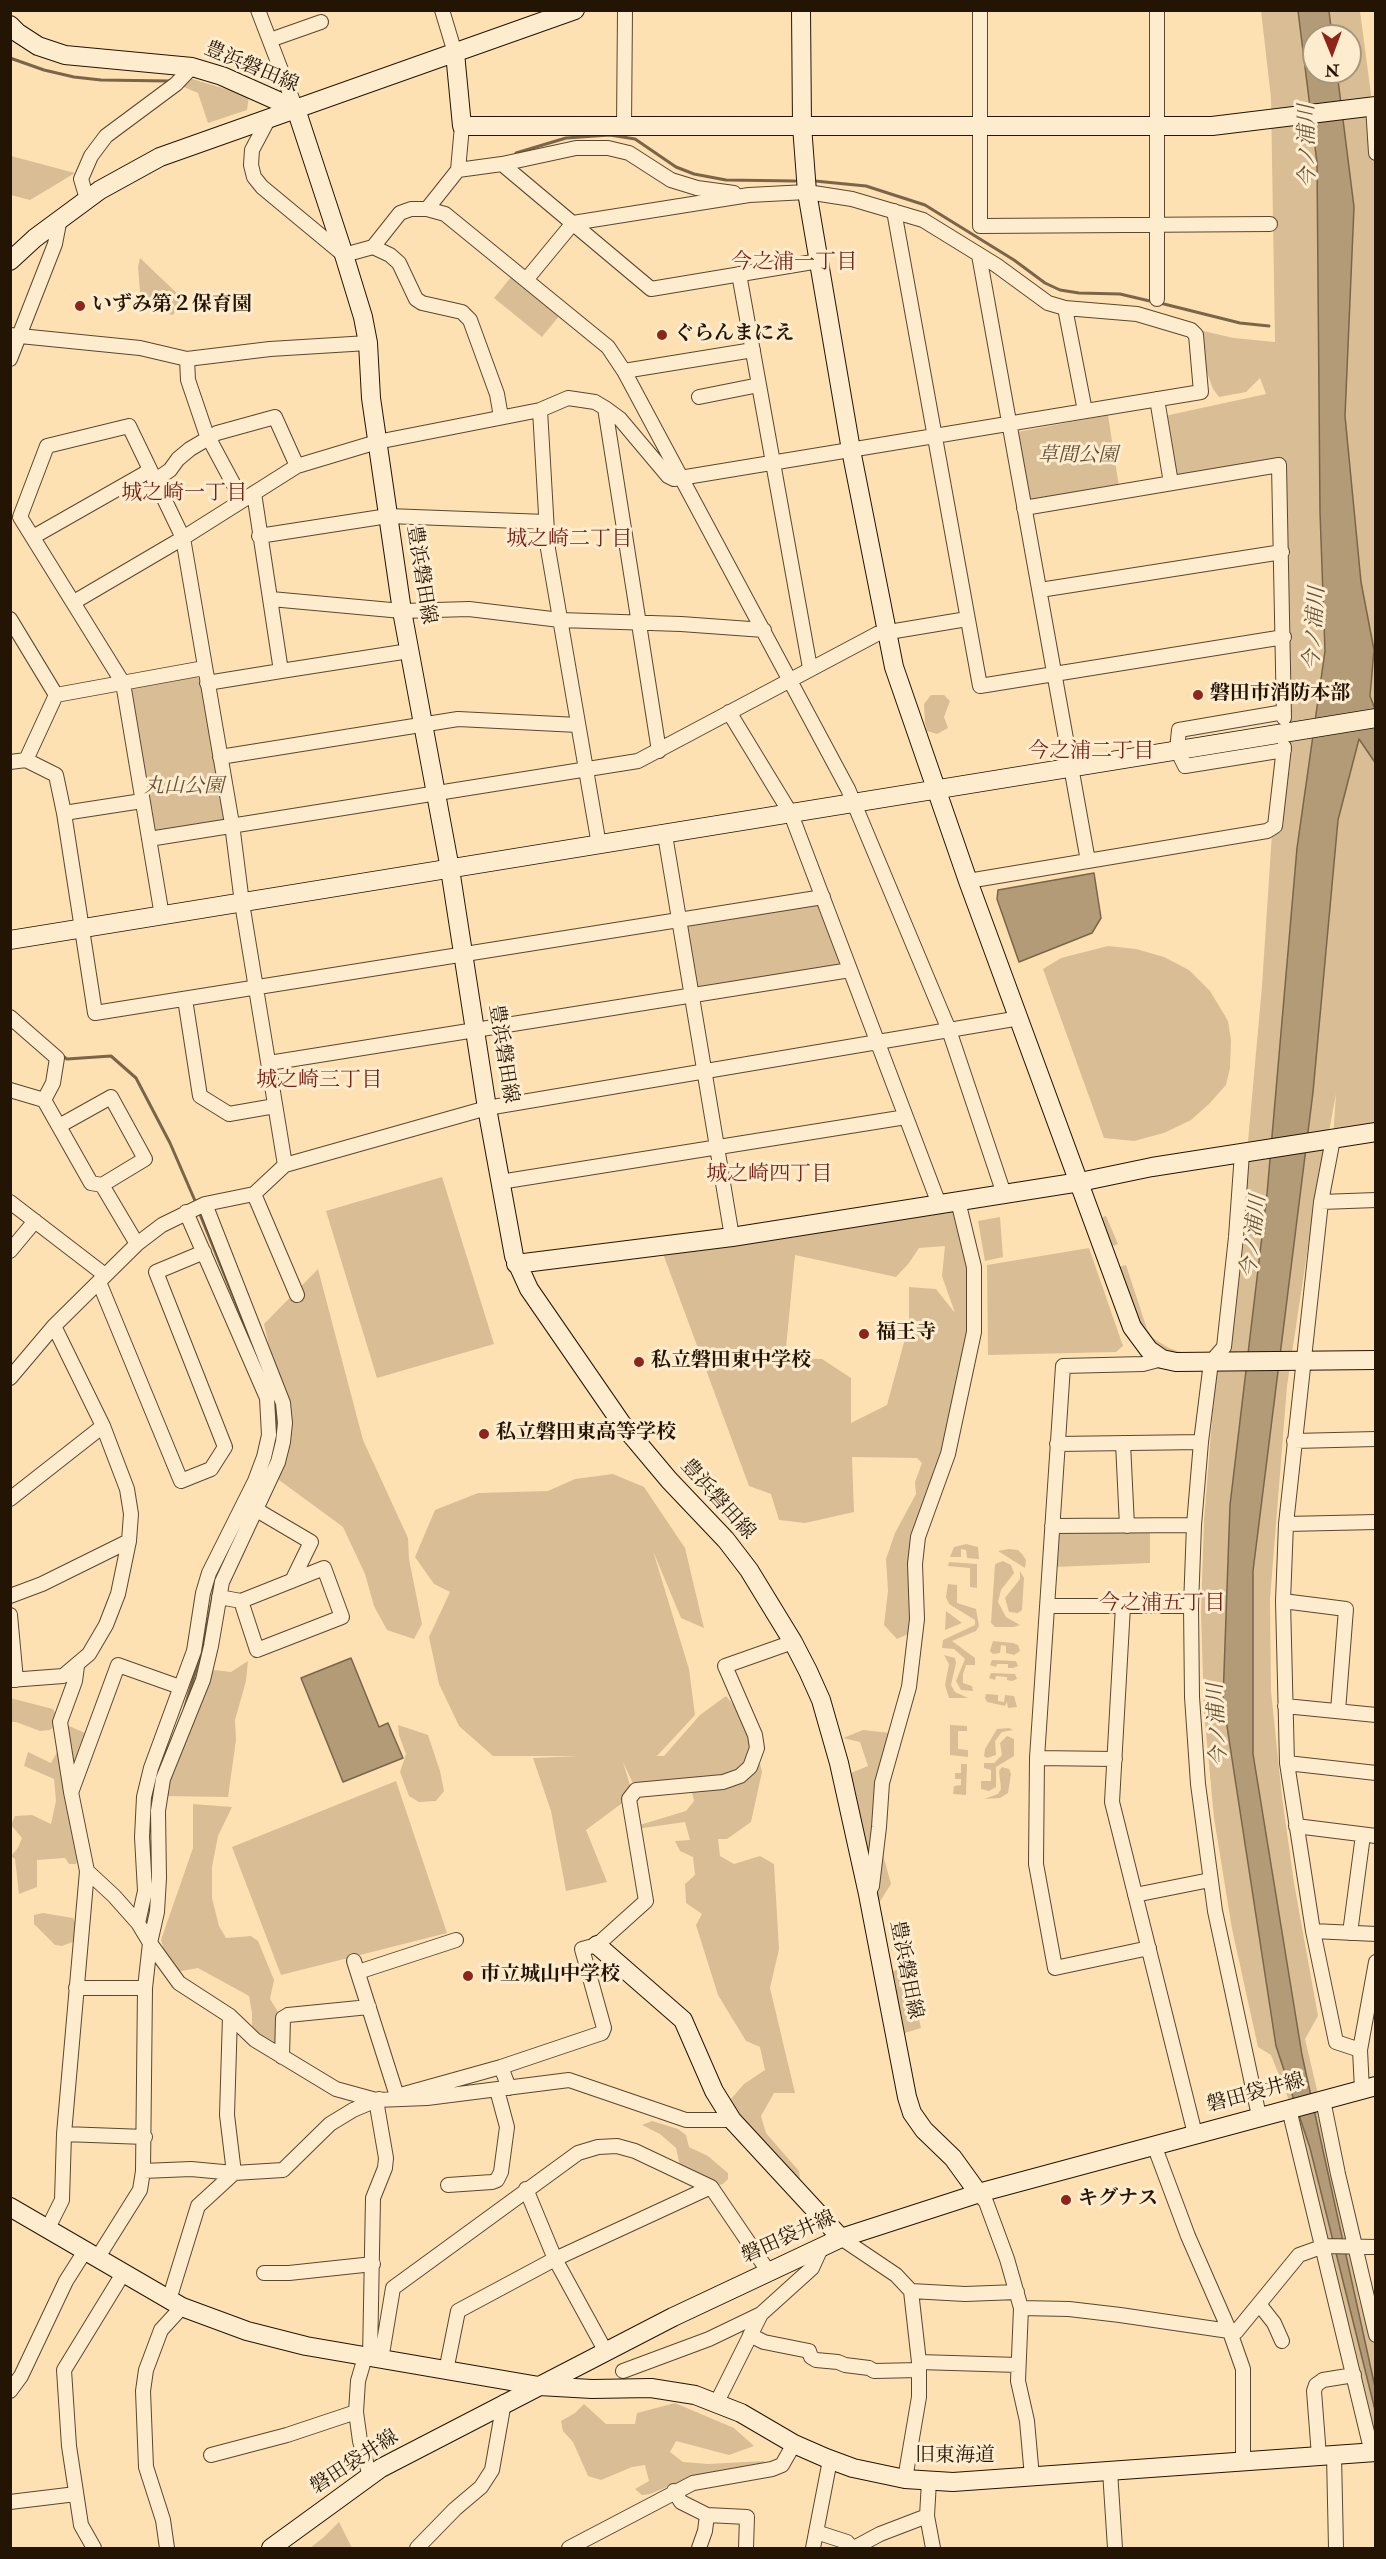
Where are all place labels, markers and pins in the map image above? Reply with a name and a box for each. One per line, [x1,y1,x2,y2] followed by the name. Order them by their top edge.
[92,294,252,318] place label: いずみ第２保育園
[73,299,87,313] marker: いずみ第２保育園
[674,323,794,347] place label: ぐらんまにえ
[655,328,669,342] marker: ぐらんまにえ
[1210,683,1350,707] place label: 磐田市消防本部
[1191,688,1205,702] marker: 磐田市消防本部
[876,1322,936,1346] place label: 福王寺
[857,1327,871,1341] marker: 福王寺
[651,1350,811,1374] place label: 私立磐田東中学校
[632,1355,646,1369] marker: 私立磐田東中学校
[496,1422,676,1446] place label: 私立磐田東高等学校
[477,1427,491,1441] marker: 私立磐田東高等学校
[480,1964,620,1988] place label: 市立城山中学校
[461,1969,475,1983] marker: 市立城山中学校
[1078,2188,1158,2212] place label: キグナス
[1059,2193,1073,2207] marker: キグナス

